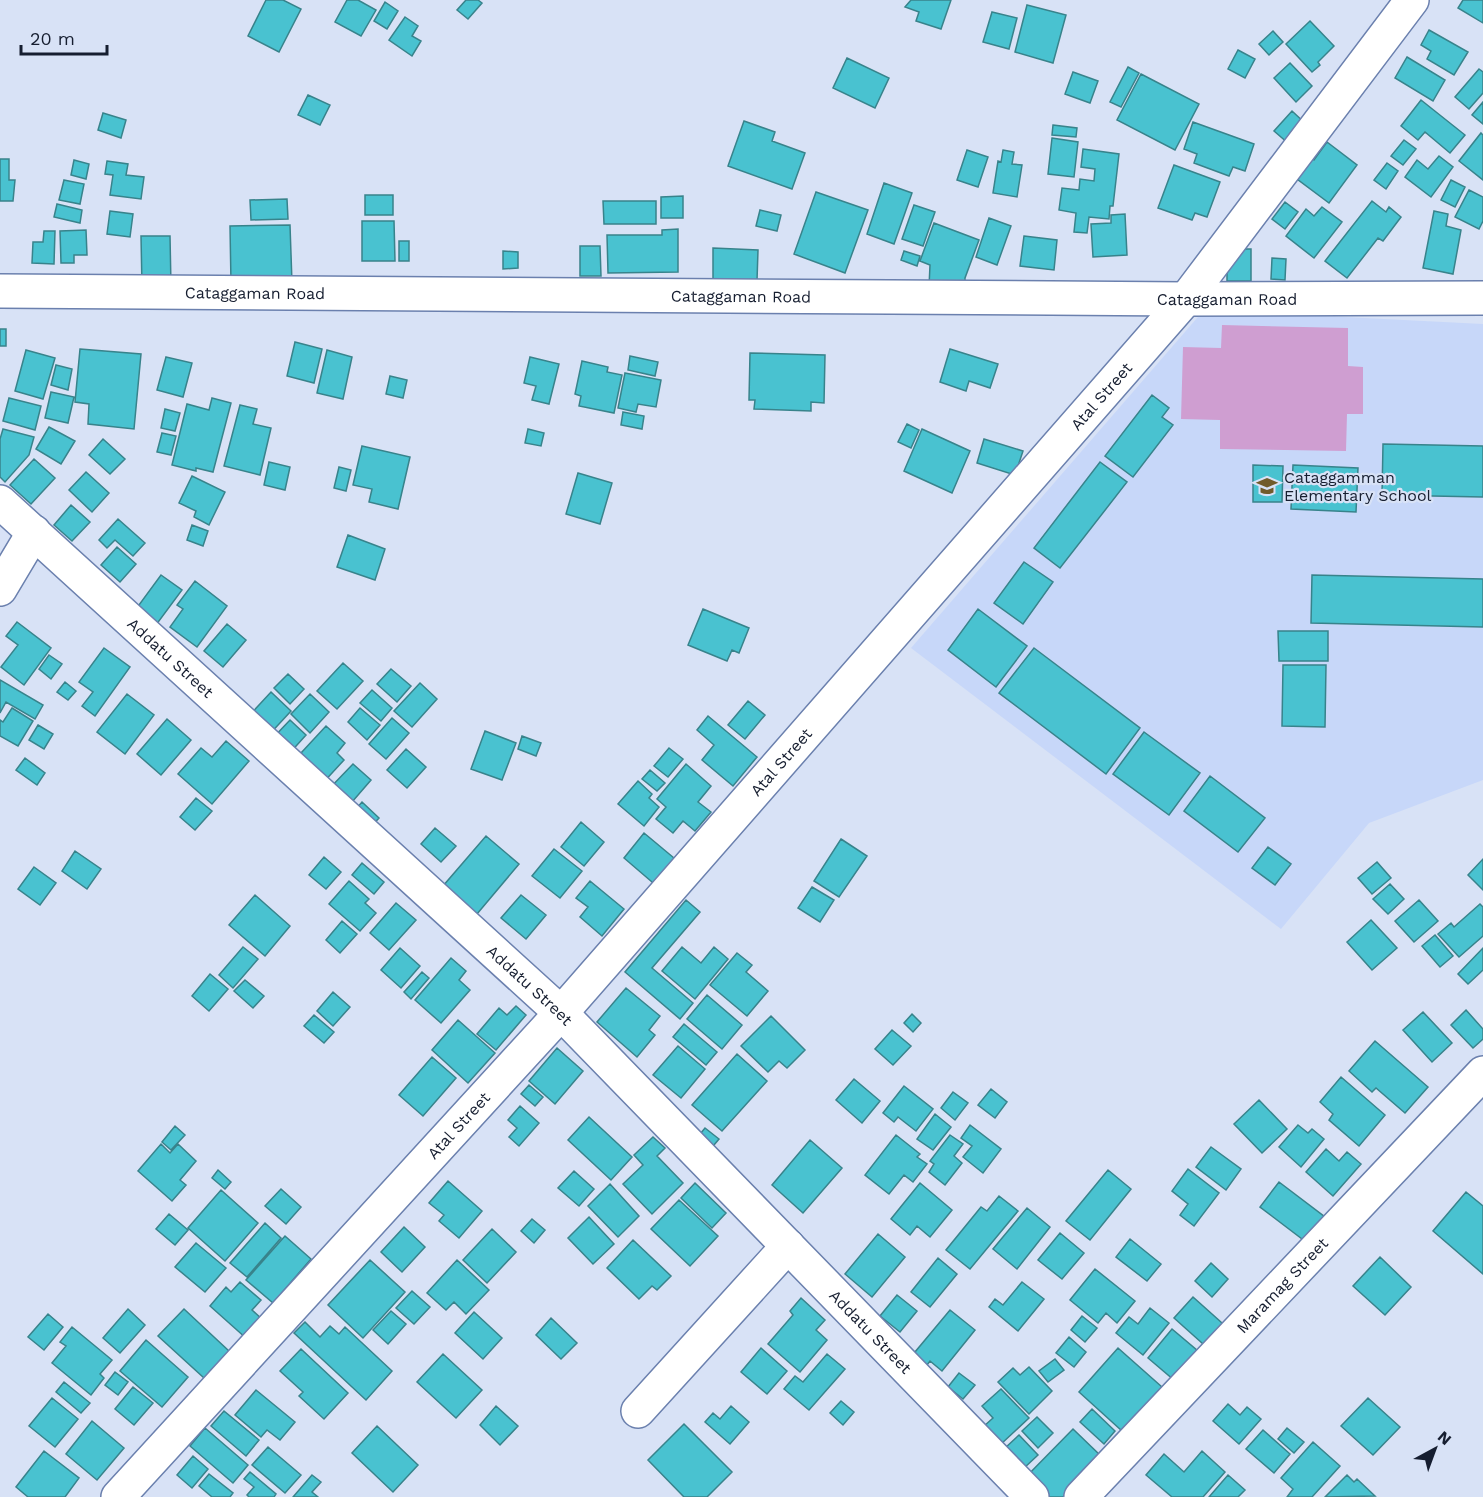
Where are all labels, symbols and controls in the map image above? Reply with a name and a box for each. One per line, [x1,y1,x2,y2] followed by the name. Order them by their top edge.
[21,18,106,56] scale bar
[30,28,75,49] text: 20 m
[185,283,325,303] street label: Cataggaman Road
[671,287,811,306] street label: Cataggaman Road
[1157,290,1297,309] street label: Cataggaman Road
[1067,358,1136,434] street label: Atal Street
[1284,468,1432,505] place label: Cataggamman Elementary School
[1255,474,1279,498] school or university icon: Cataggamman Elementary School
[124,614,218,702] street label: Addatu Street
[747,724,816,800] street label: Atal Street
[483,941,577,1029] street label: Addatu Street
[423,1088,494,1163] street label: Atal Street
[1233,1234,1332,1337] street label: Maramag Street
[825,1286,916,1378] street label: Addatu Street
[1405,1419,1465,1479] north arrow
[1434,1427,1455,1449] text: N

